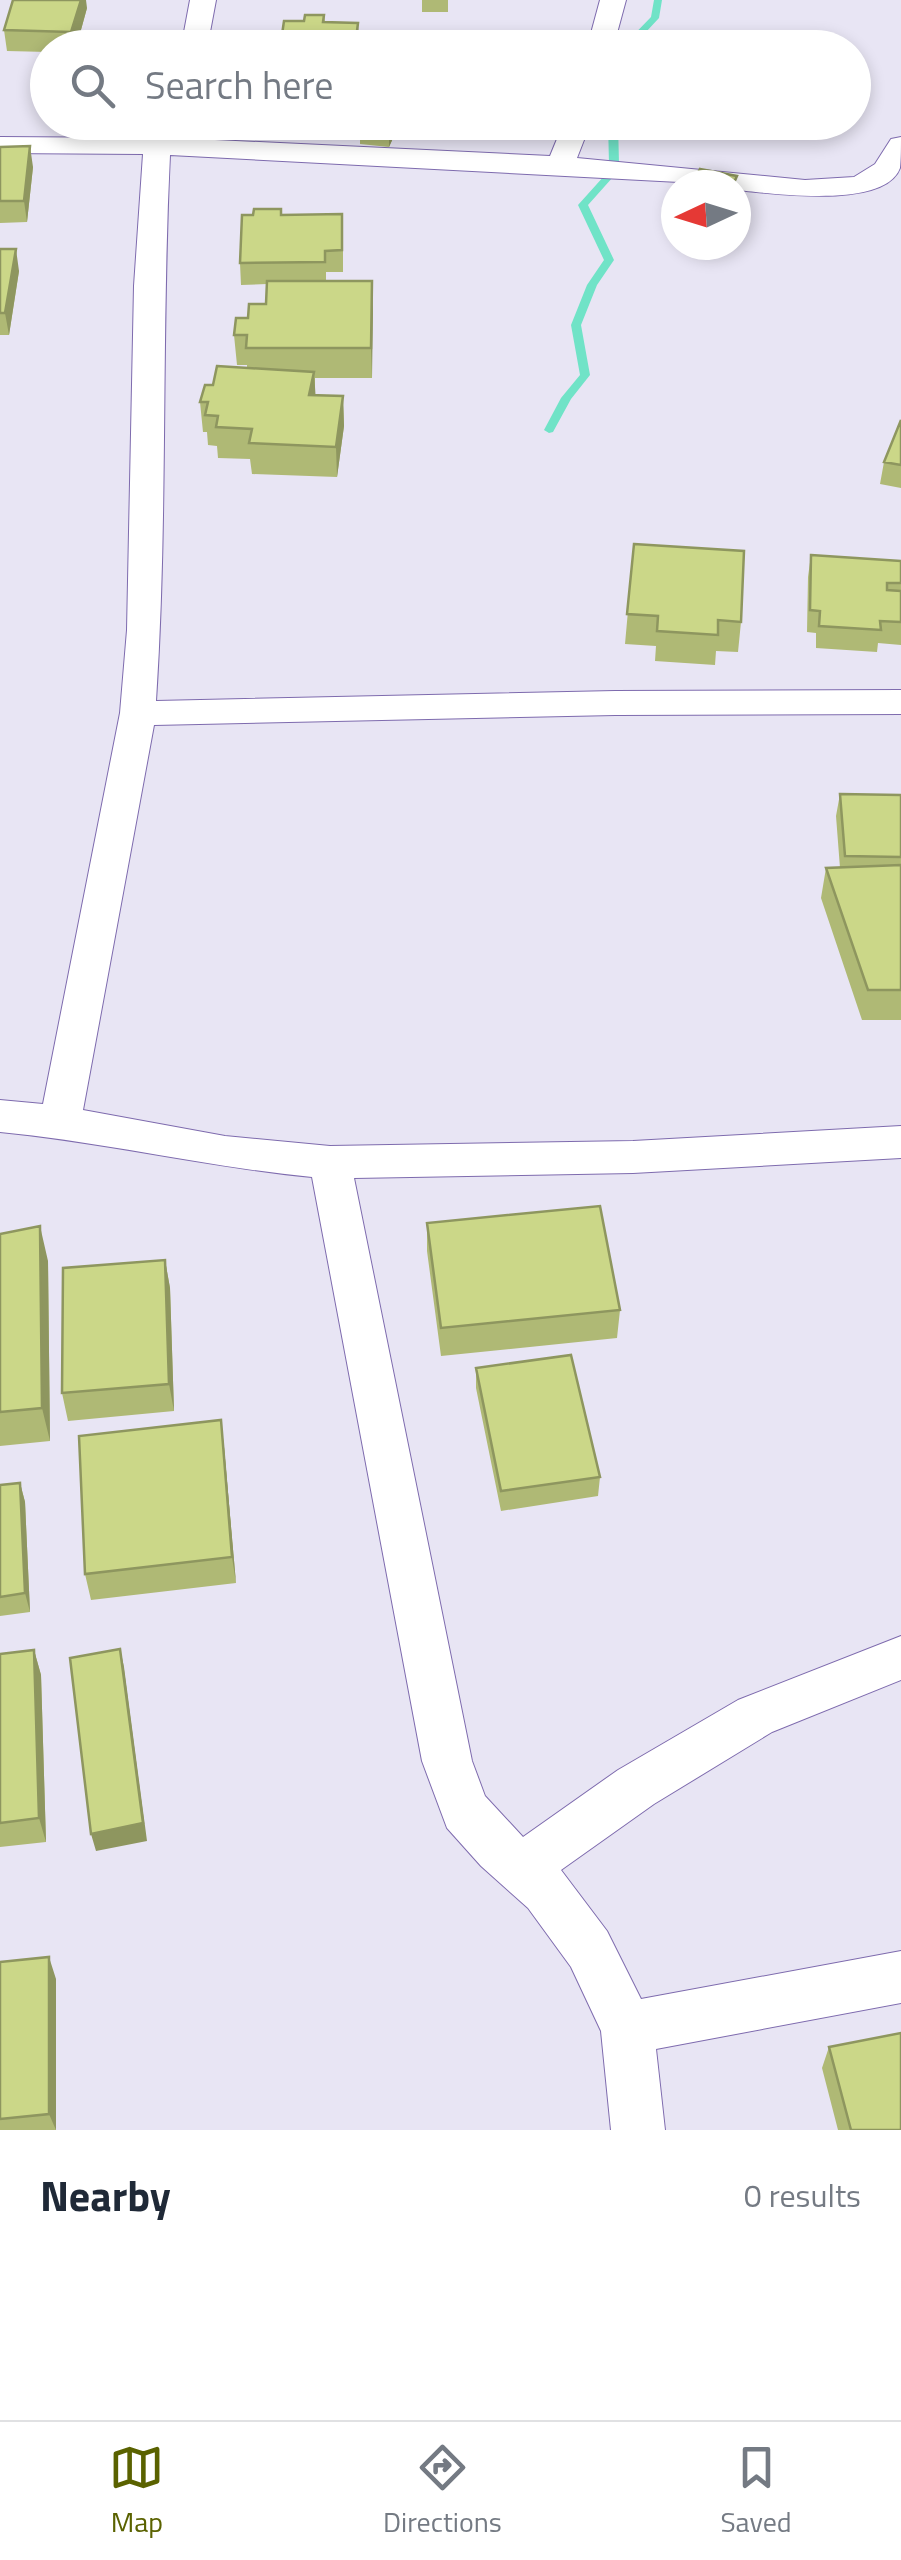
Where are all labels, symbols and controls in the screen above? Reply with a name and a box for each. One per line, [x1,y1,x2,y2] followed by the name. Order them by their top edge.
[30,30,871,140] search box
[145,56,333,114] text: Search here
[65,58,120,113] icon: search
[661,170,751,260] north arrow
[40,2163,171,2227] text: Nearby
[744,2171,861,2219] text: 0 results
[109,2440,164,2543] tab: Map
[383,2440,502,2543] tab: Directions
[720,2440,792,2543] tab: Saved

